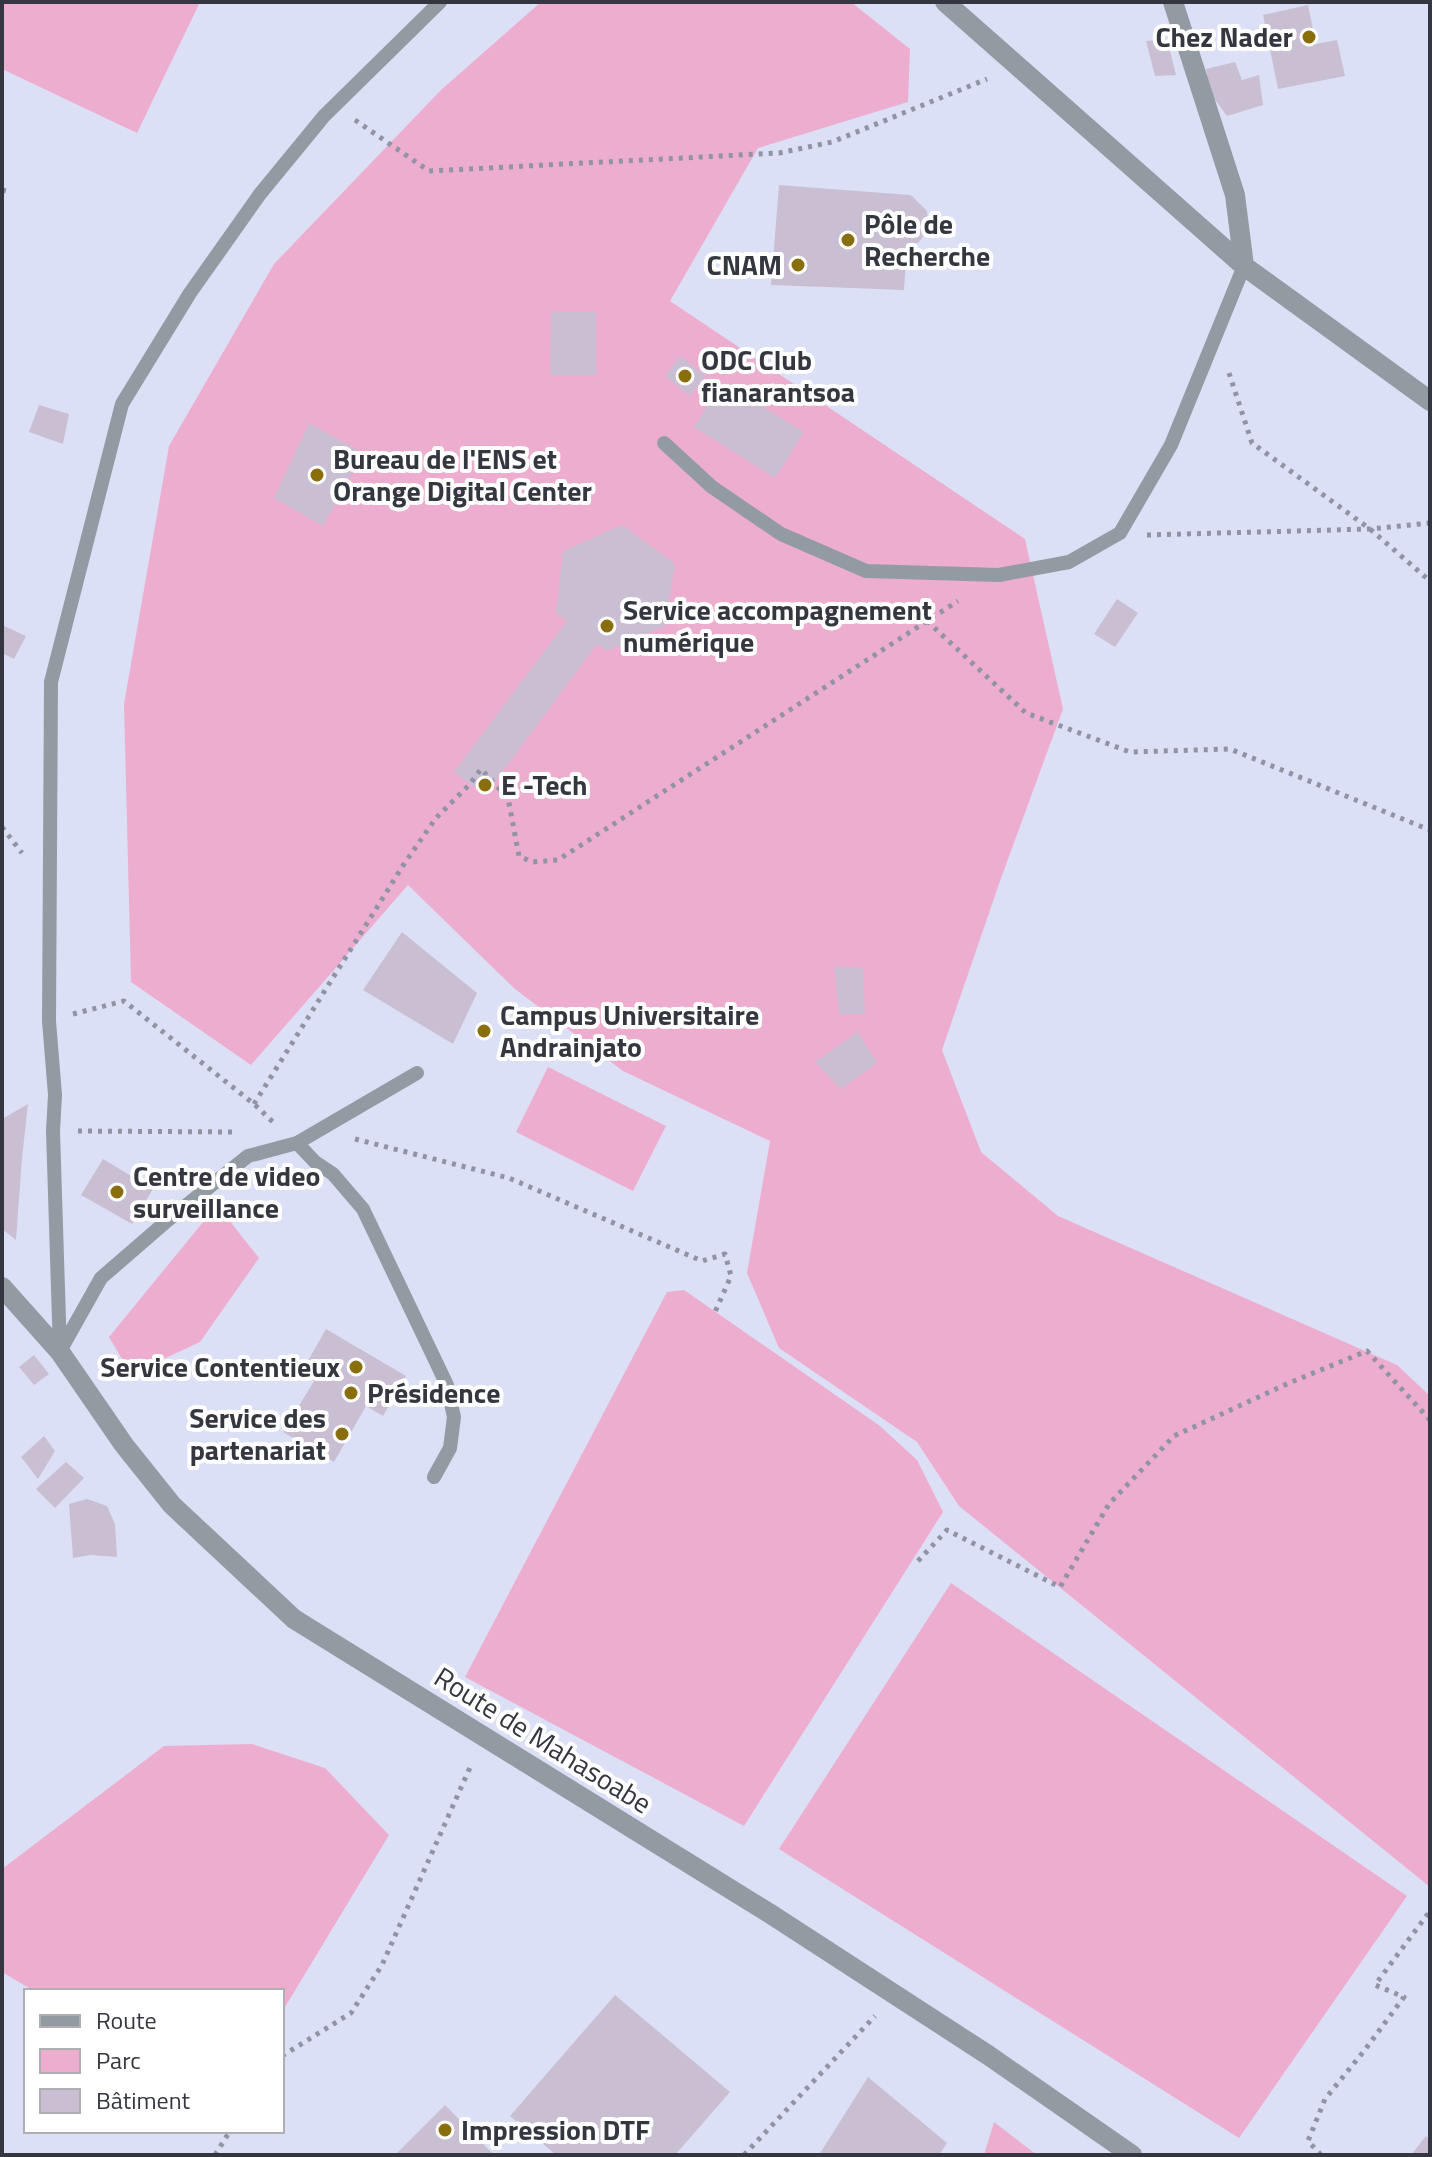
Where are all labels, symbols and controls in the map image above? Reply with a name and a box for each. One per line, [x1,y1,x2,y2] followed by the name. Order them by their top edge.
[1155,15,1293,58] place label: Chez Nader
[1300,28,1318,46] marker: Chez Nader
[864,202,990,277] place label: Pôle de Recherche
[839,231,857,249] marker: Pôle de Recherche
[707,243,782,286] place label: CNAM
[789,256,807,274] marker: CNAM
[701,338,855,413] place label: ODC Club fianarantsoa
[676,367,694,385] marker: ODC Club fianarantsoa
[333,437,592,512] place label: Bureau de l'ENS et Orange Digital Center
[308,466,326,484] marker: Bureau de l'ENS et Orange Digital Center
[623,588,932,663] place label: Service accompagnement numérique
[598,617,616,635] marker: Service accompagnement numérique
[501,763,588,806] place label: E -Tech
[476,776,494,794] marker: E -Tech
[500,993,759,1068] place label: Campus Universitaire Andrainjato
[475,1022,493,1040] marker: Campus Universitaire Andrainjato
[133,1154,320,1229] place label: Centre de video surveillance
[108,1183,126,1201] marker: Centre de video surveillance
[100,1345,340,1388] place label: Service Contentieux
[347,1358,365,1376] marker: Service Contentieux
[367,1371,500,1414] place label: Présidence
[342,1384,360,1402] marker: Présidence
[189,1396,326,1471] place label: Service des partenariat
[333,1425,351,1443] marker: Service des partenariat
[426,1655,660,1824] street label: Route de Mahasoabe
[24,1989,284,2133] legend
[96,2002,157,2038] text: Route
[96,2042,141,2078] text: Parc
[96,2082,190,2118] text: Bâtiment
[461,2108,650,2151] place label: Impression DTF
[436,2121,454,2139] marker: Impression DTF

